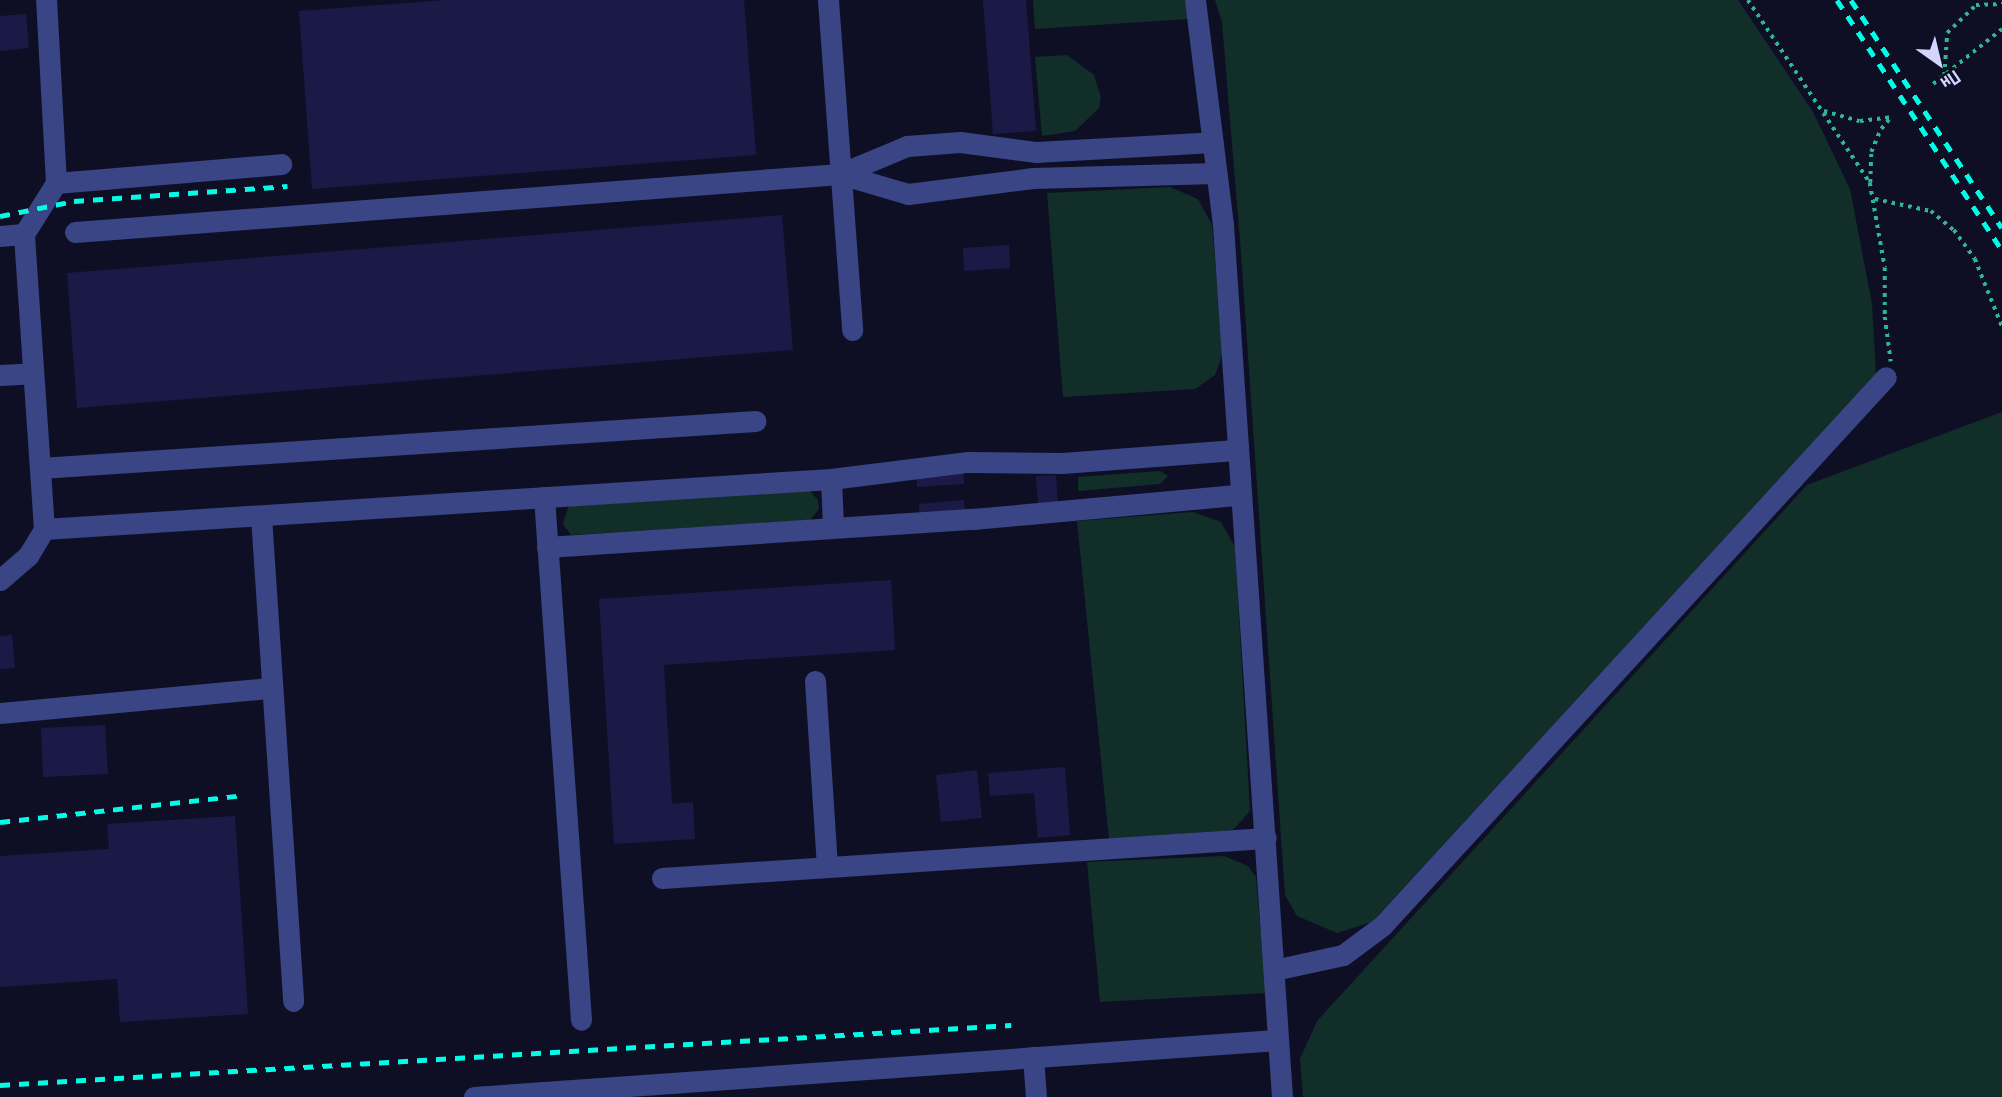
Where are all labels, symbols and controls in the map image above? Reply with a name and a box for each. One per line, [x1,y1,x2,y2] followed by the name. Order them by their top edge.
[1904,28,1974,98] north arrow
[1936,65,1965,96] text: Пн

